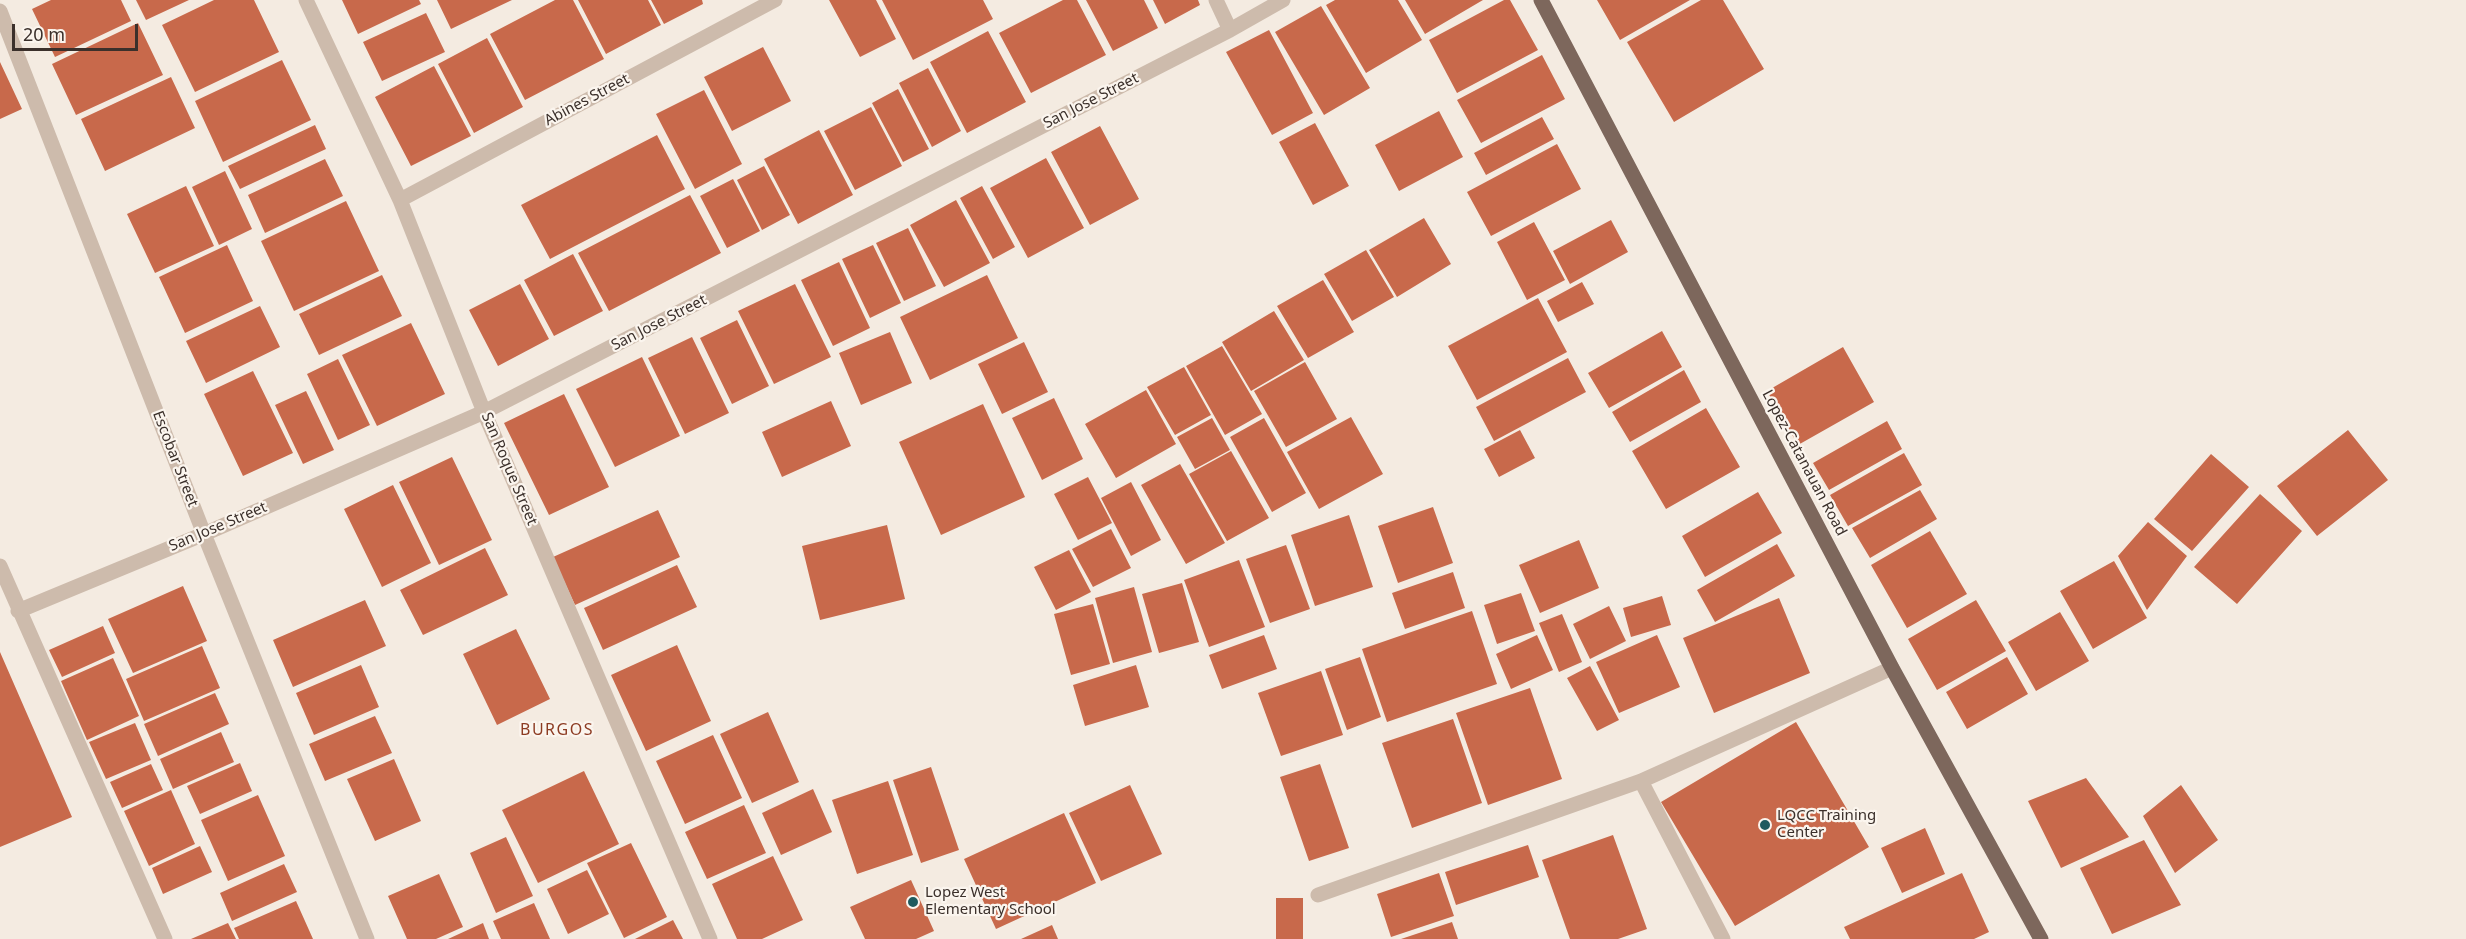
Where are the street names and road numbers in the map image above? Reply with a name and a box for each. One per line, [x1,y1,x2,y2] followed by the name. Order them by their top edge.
[1040,69,1142,133] street label: San Jose Street
[542,70,632,130] street label: Abines Street
[608,291,710,355] street label: San Jose Street
[1758,387,1850,539] street label: Lopez-Catanauan Road
[148,408,202,510] street label: Escobar Street
[477,410,541,528] street label: San Roque Street
[166,498,270,556] street label: San Jose Street

